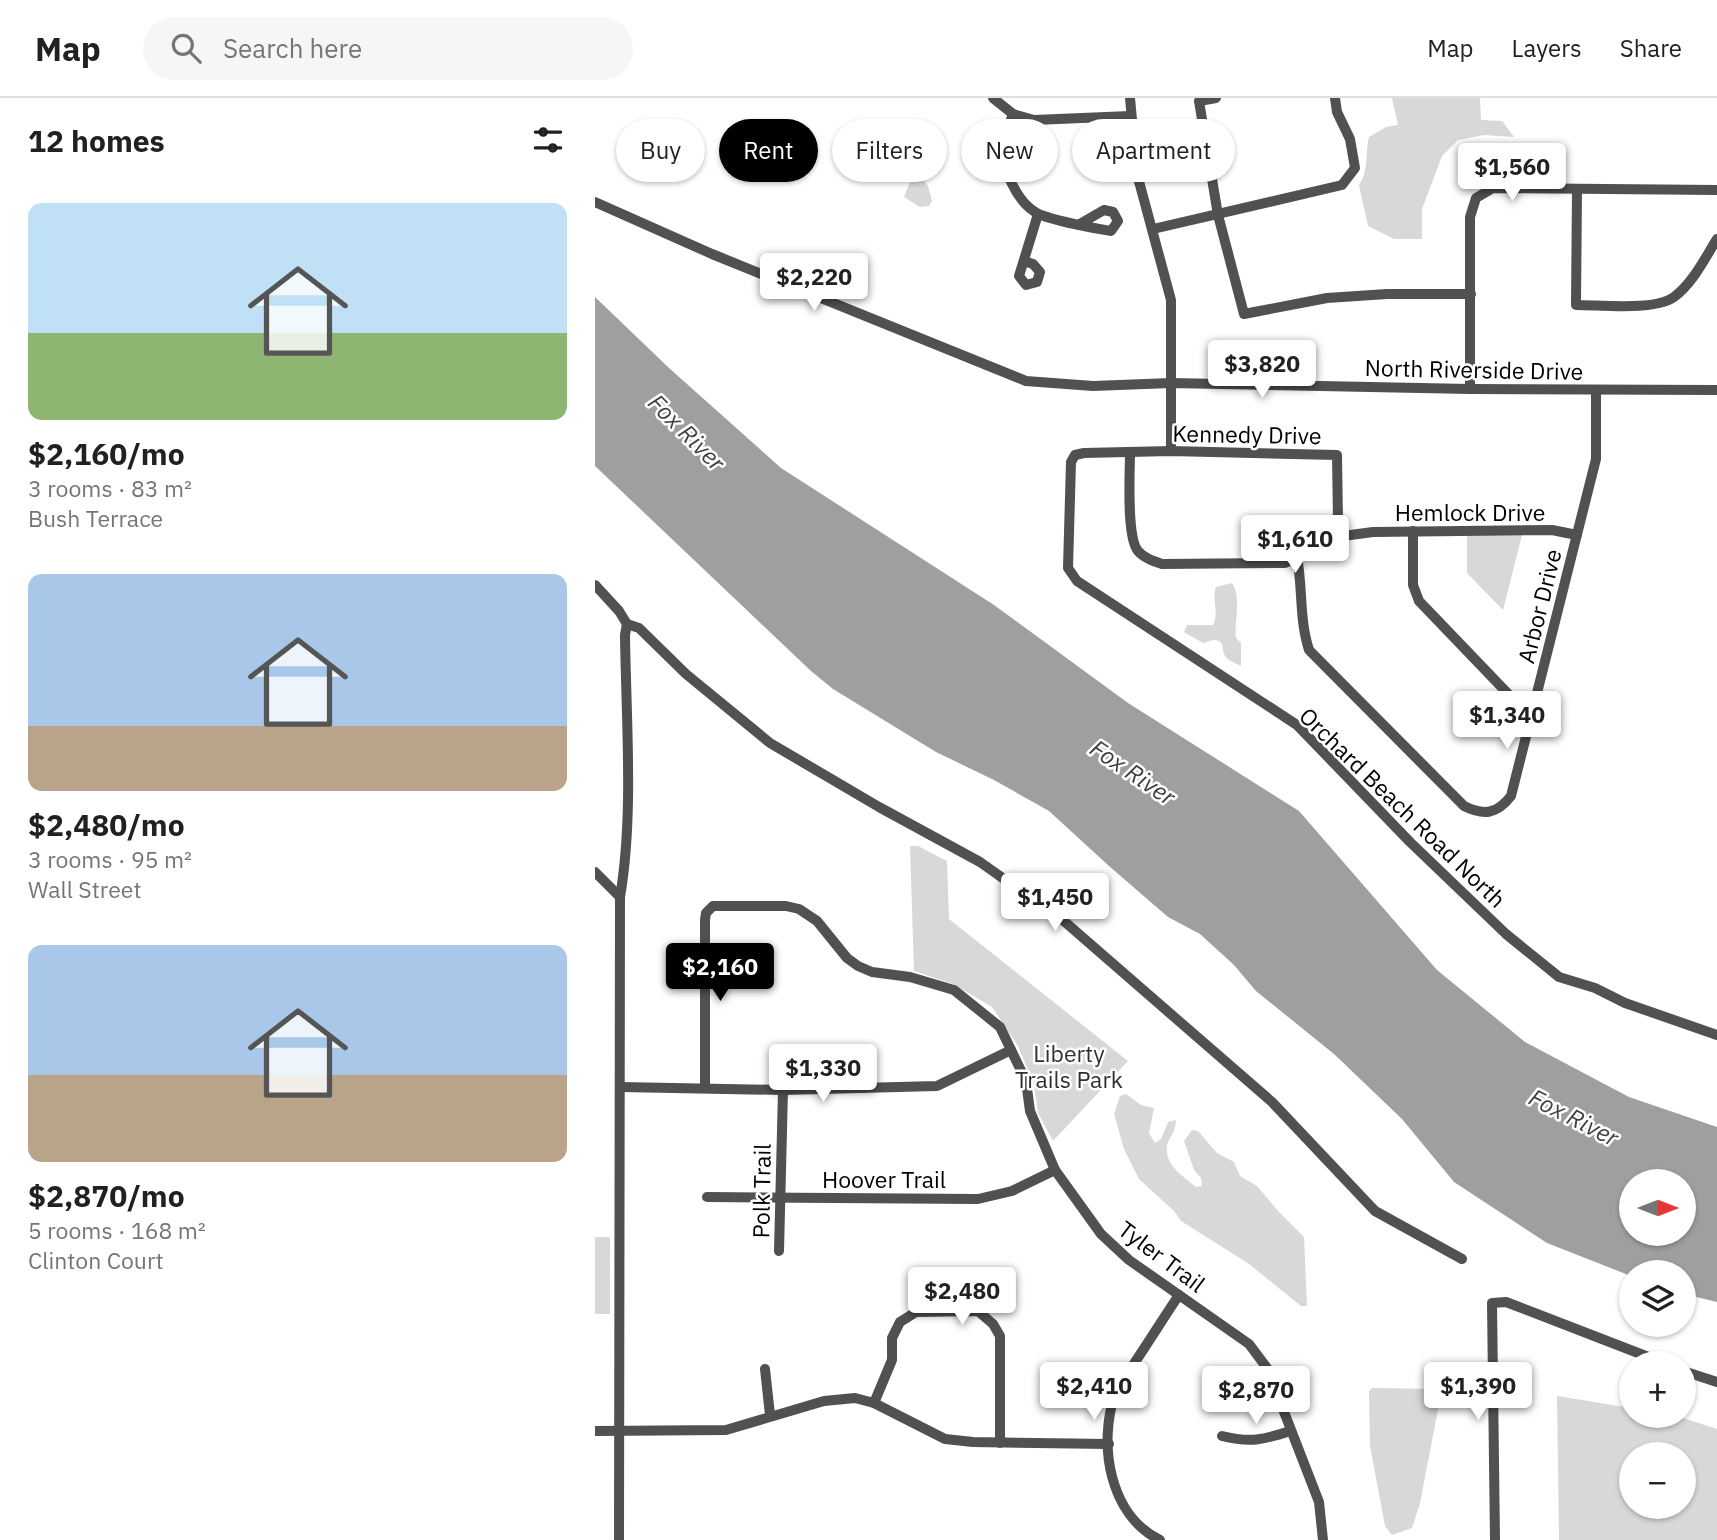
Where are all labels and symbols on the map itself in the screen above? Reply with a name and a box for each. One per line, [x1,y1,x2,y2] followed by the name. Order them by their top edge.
[1455,144,1569,203] pin: $1,560
[757,254,871,313] pin: $2,220
[1205,341,1319,400] pin: $3,820
[1364,352,1584,386] street label: North Riverside Drive
[642,387,733,478] water label: Fox River
[1172,418,1322,450] street label: Kennedy Drive
[1395,497,1545,527] street label: Hemlock Drive
[1238,516,1352,575] pin: $1,610
[1510,546,1568,666] street label: Arbor Drive
[1450,692,1564,751] pin: $1,340
[1293,700,1513,914] street label: Orchard Beach Road North
[1084,732,1183,813] water label: Fox River
[998,874,1112,933] pin: $1,450
[663,944,777,1003] pin: $2,160
[1015,1038,1123,1094] park label: Liberty Trails Park
[766,1044,880,1104] pin: $1,330
[1524,1081,1625,1154] water label: Fox River
[745,1143,777,1239] street label: Polk Trail
[822,1164,946,1194] street label: Hoover Trail
[1619,1169,1696,1246] north arrow
[1113,1214,1211,1298] street label: Tyler Trail
[905,1268,1019,1327] pin: $2,480
[1037,1362,1151,1422] pin: $2,410
[1421,1362,1535,1422] pin: $1,390
[1199,1366,1313,1426] pin: $2,870

